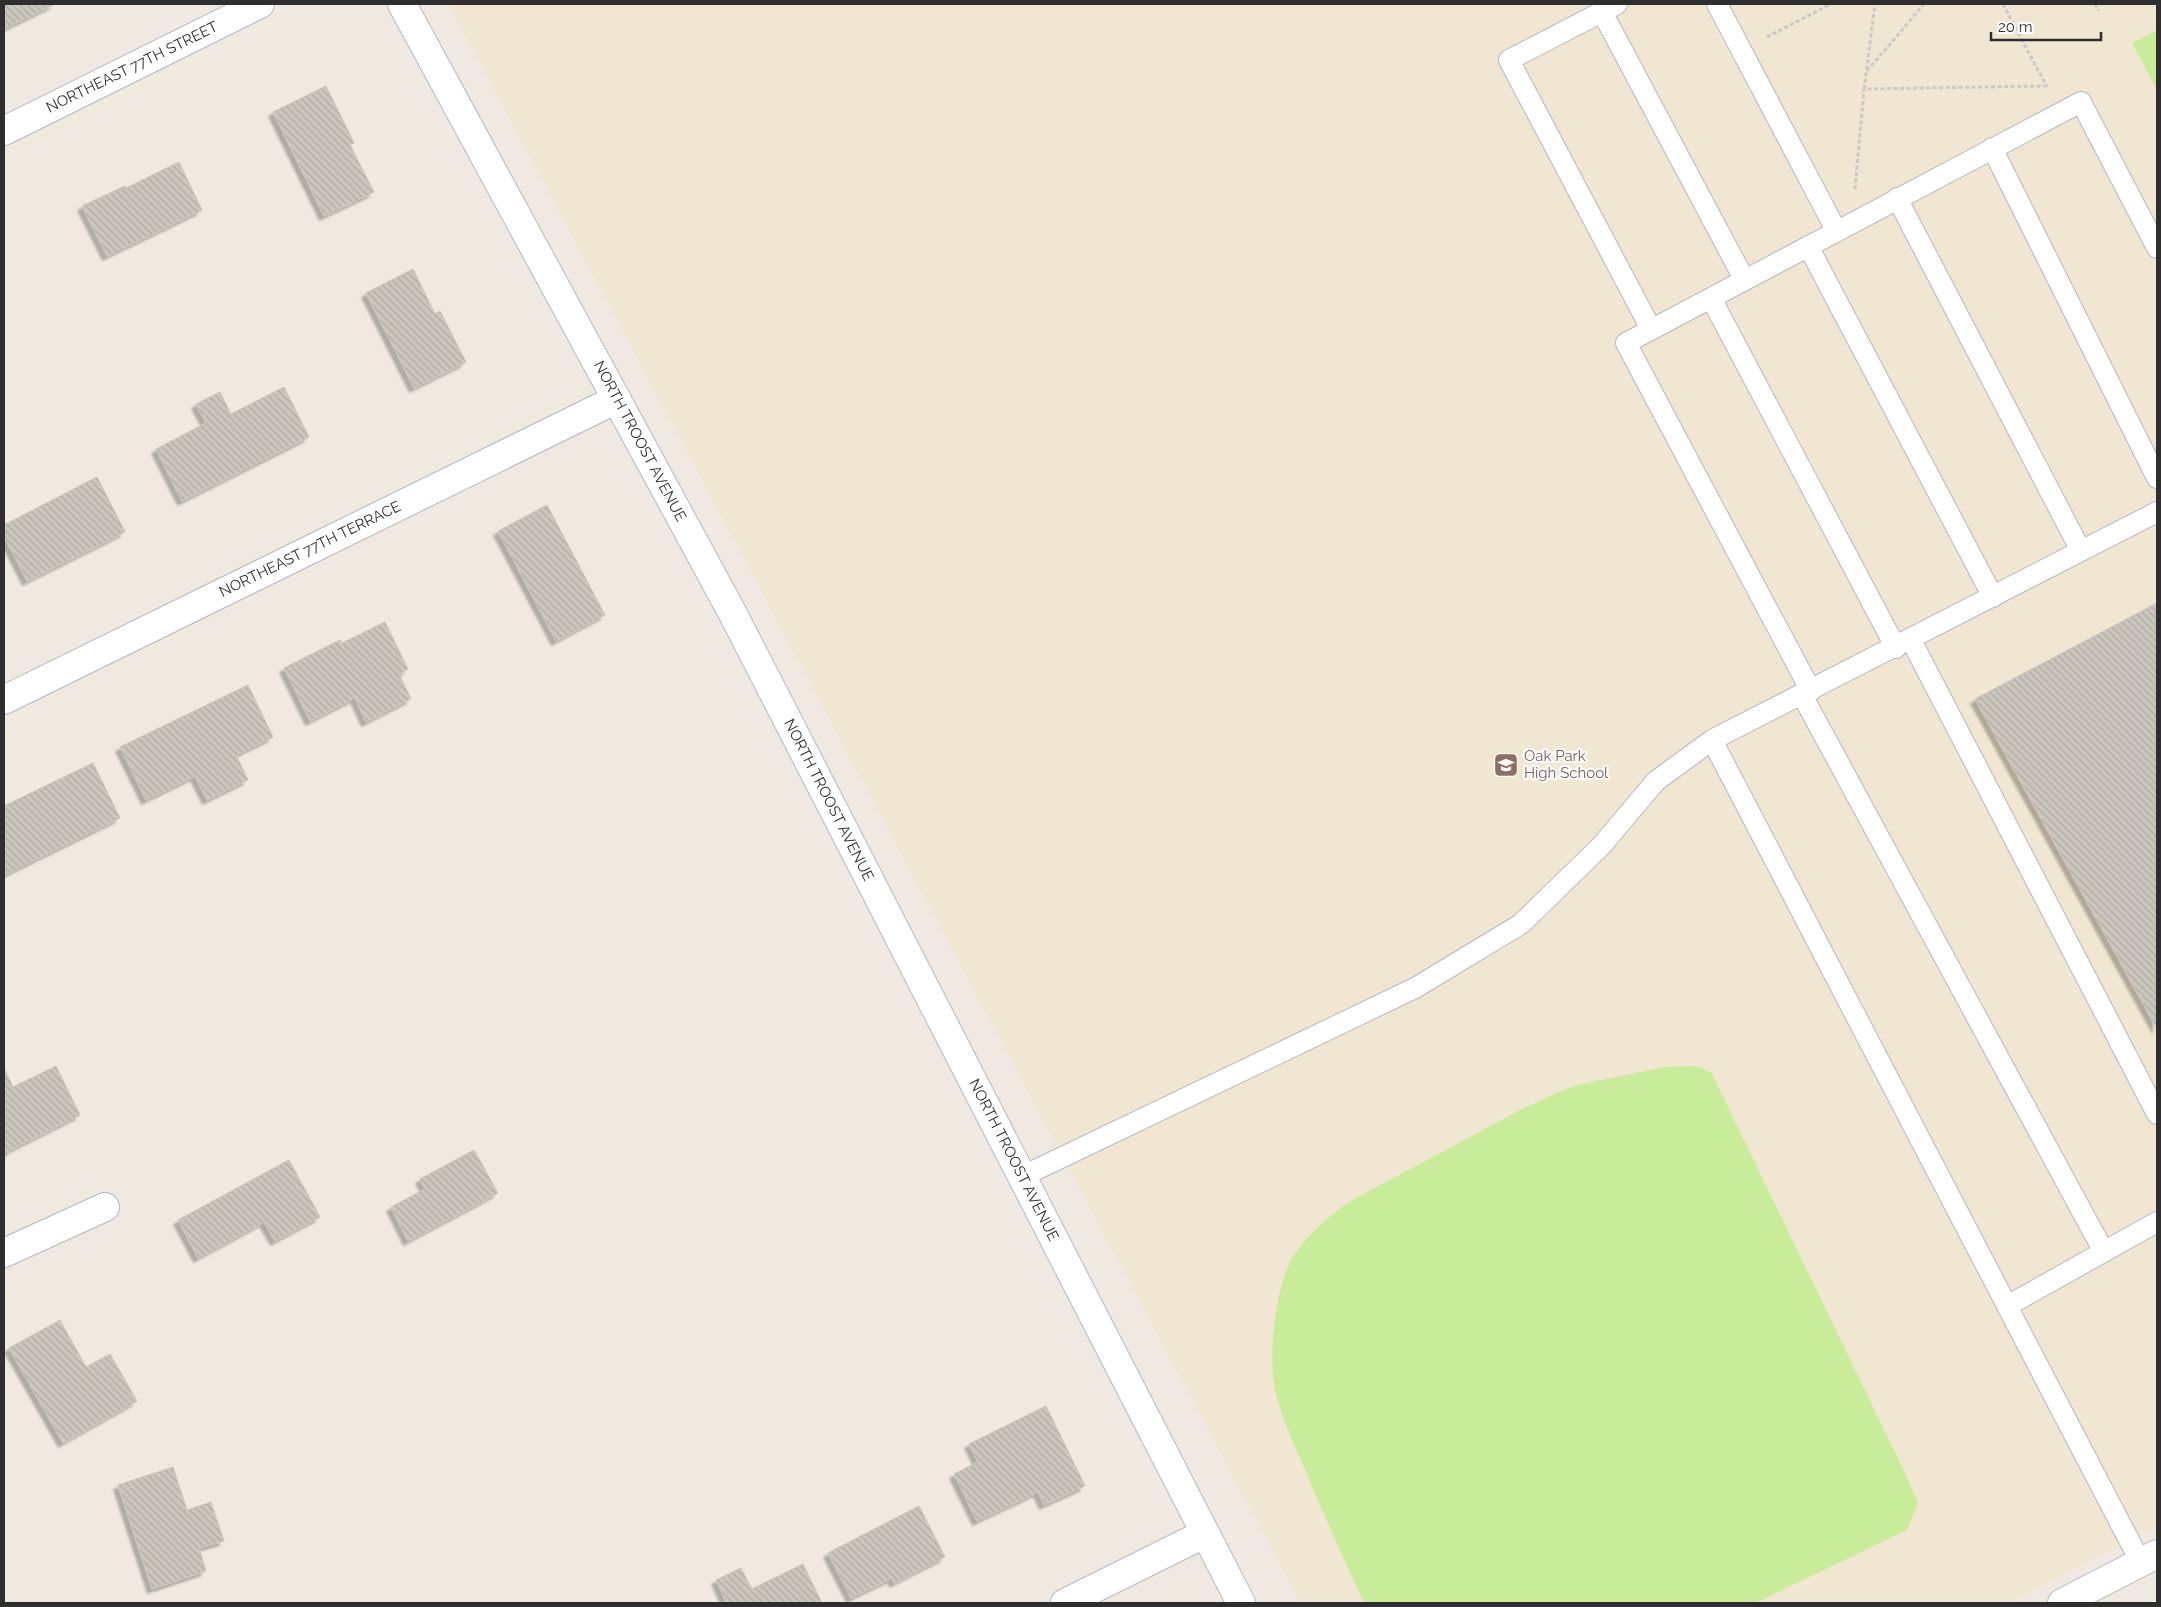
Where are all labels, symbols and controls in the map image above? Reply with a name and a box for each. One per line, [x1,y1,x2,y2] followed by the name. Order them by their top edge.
[1991,10,2101,42] scale bar
[43,18,221,116] street label: NORTHEAST 77TH STREET
[1998,18,2033,36] text: 20 m
[590,358,690,524] street label: NORTH TROOST AVENUE
[216,497,404,601] street label: NORTHEAST 77TH TERRACE
[780,716,878,884] street label: NORTH TROOST AVENUE
[1524,747,1609,782] place label: Oak Park High School
[1493,752,1519,778] school or university icon: Oak Park High School
[965,1076,1063,1244] street label: NORTH TROOST AVENUE

